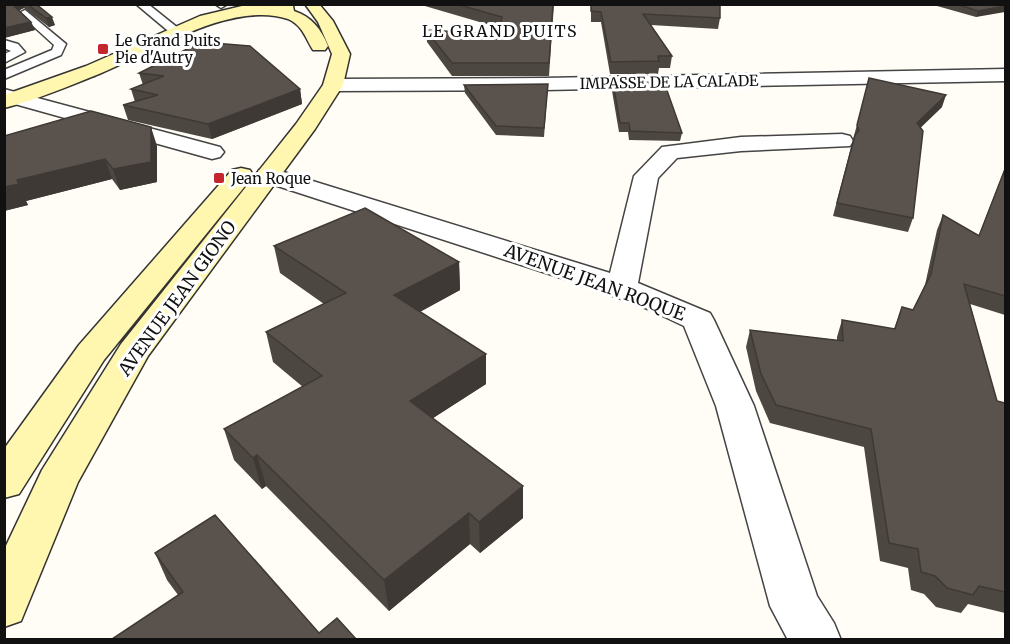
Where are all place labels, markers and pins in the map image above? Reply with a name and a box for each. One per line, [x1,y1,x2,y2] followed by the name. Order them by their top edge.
[115,31,221,67] place label: Le Grand Puits Pie d'Autry
[96,42,110,56] marker: Le Grand Puits Pie d'Autry
[230,169,311,188] place label: Jean Roque
[212,171,226,185] marker: Jean Roque

